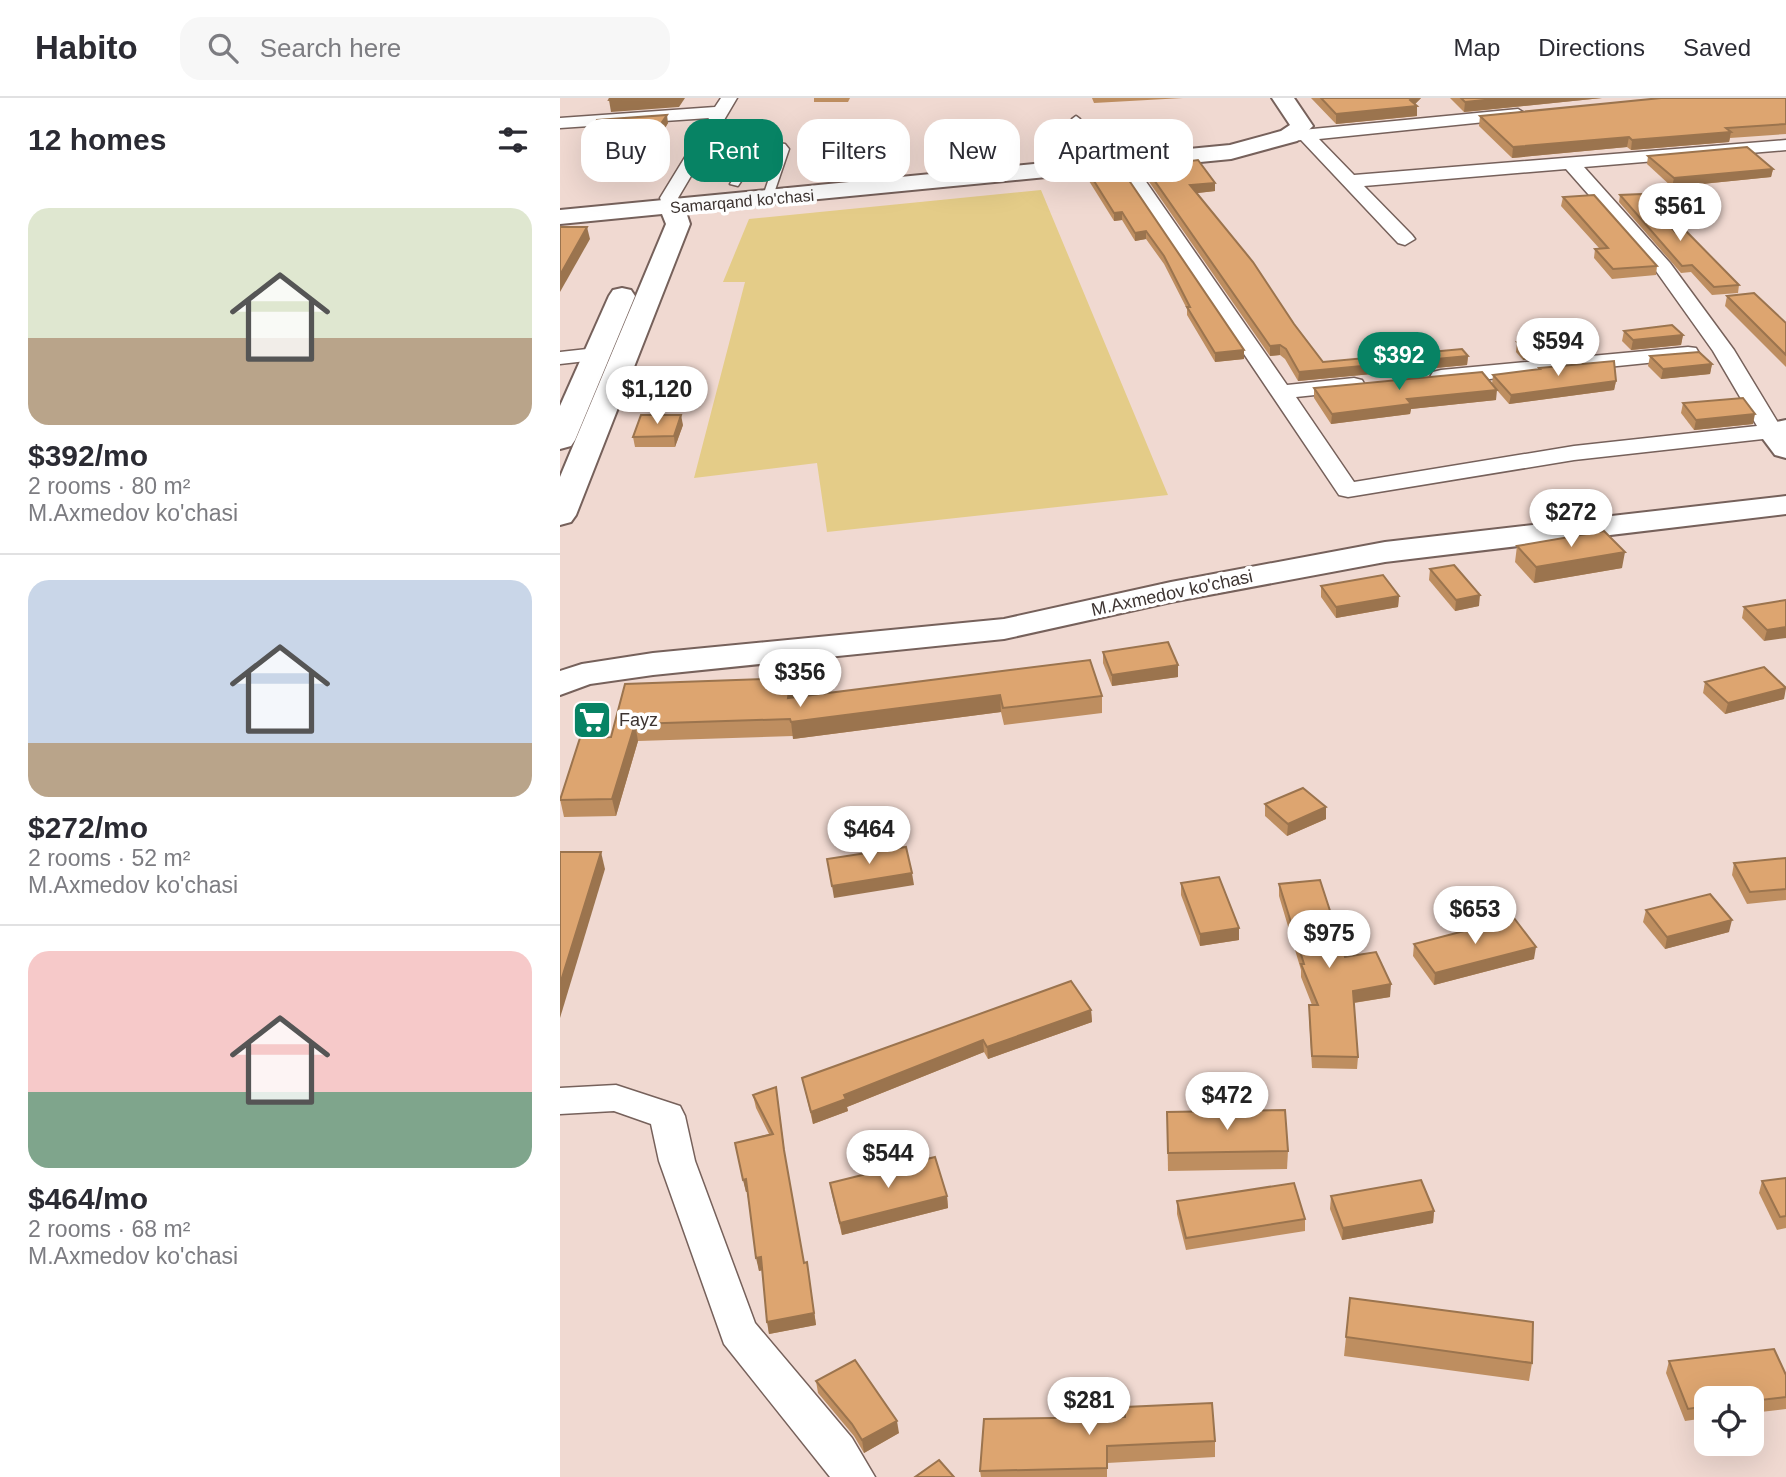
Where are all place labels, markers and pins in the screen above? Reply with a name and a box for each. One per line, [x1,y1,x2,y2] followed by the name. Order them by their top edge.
[1639,184,1721,243] pin: $561
[1517,318,1599,378] pin: $594
[1358,332,1440,392] pin: $392
[600,366,714,426] pin: $1,120
[1530,490,1612,549] pin: $272
[759,650,841,709] pin: $356
[571,699,613,741] supermarket icon: Fayz
[619,710,658,730] place label: Fayz
[828,806,910,866] pin: $464
[1434,886,1516,946] pin: $653
[1288,910,1370,970] pin: $975
[1186,1072,1268,1132] pin: $472
[847,1130,929,1190] pin: $544
[1048,1378,1130,1437] pin: $281

